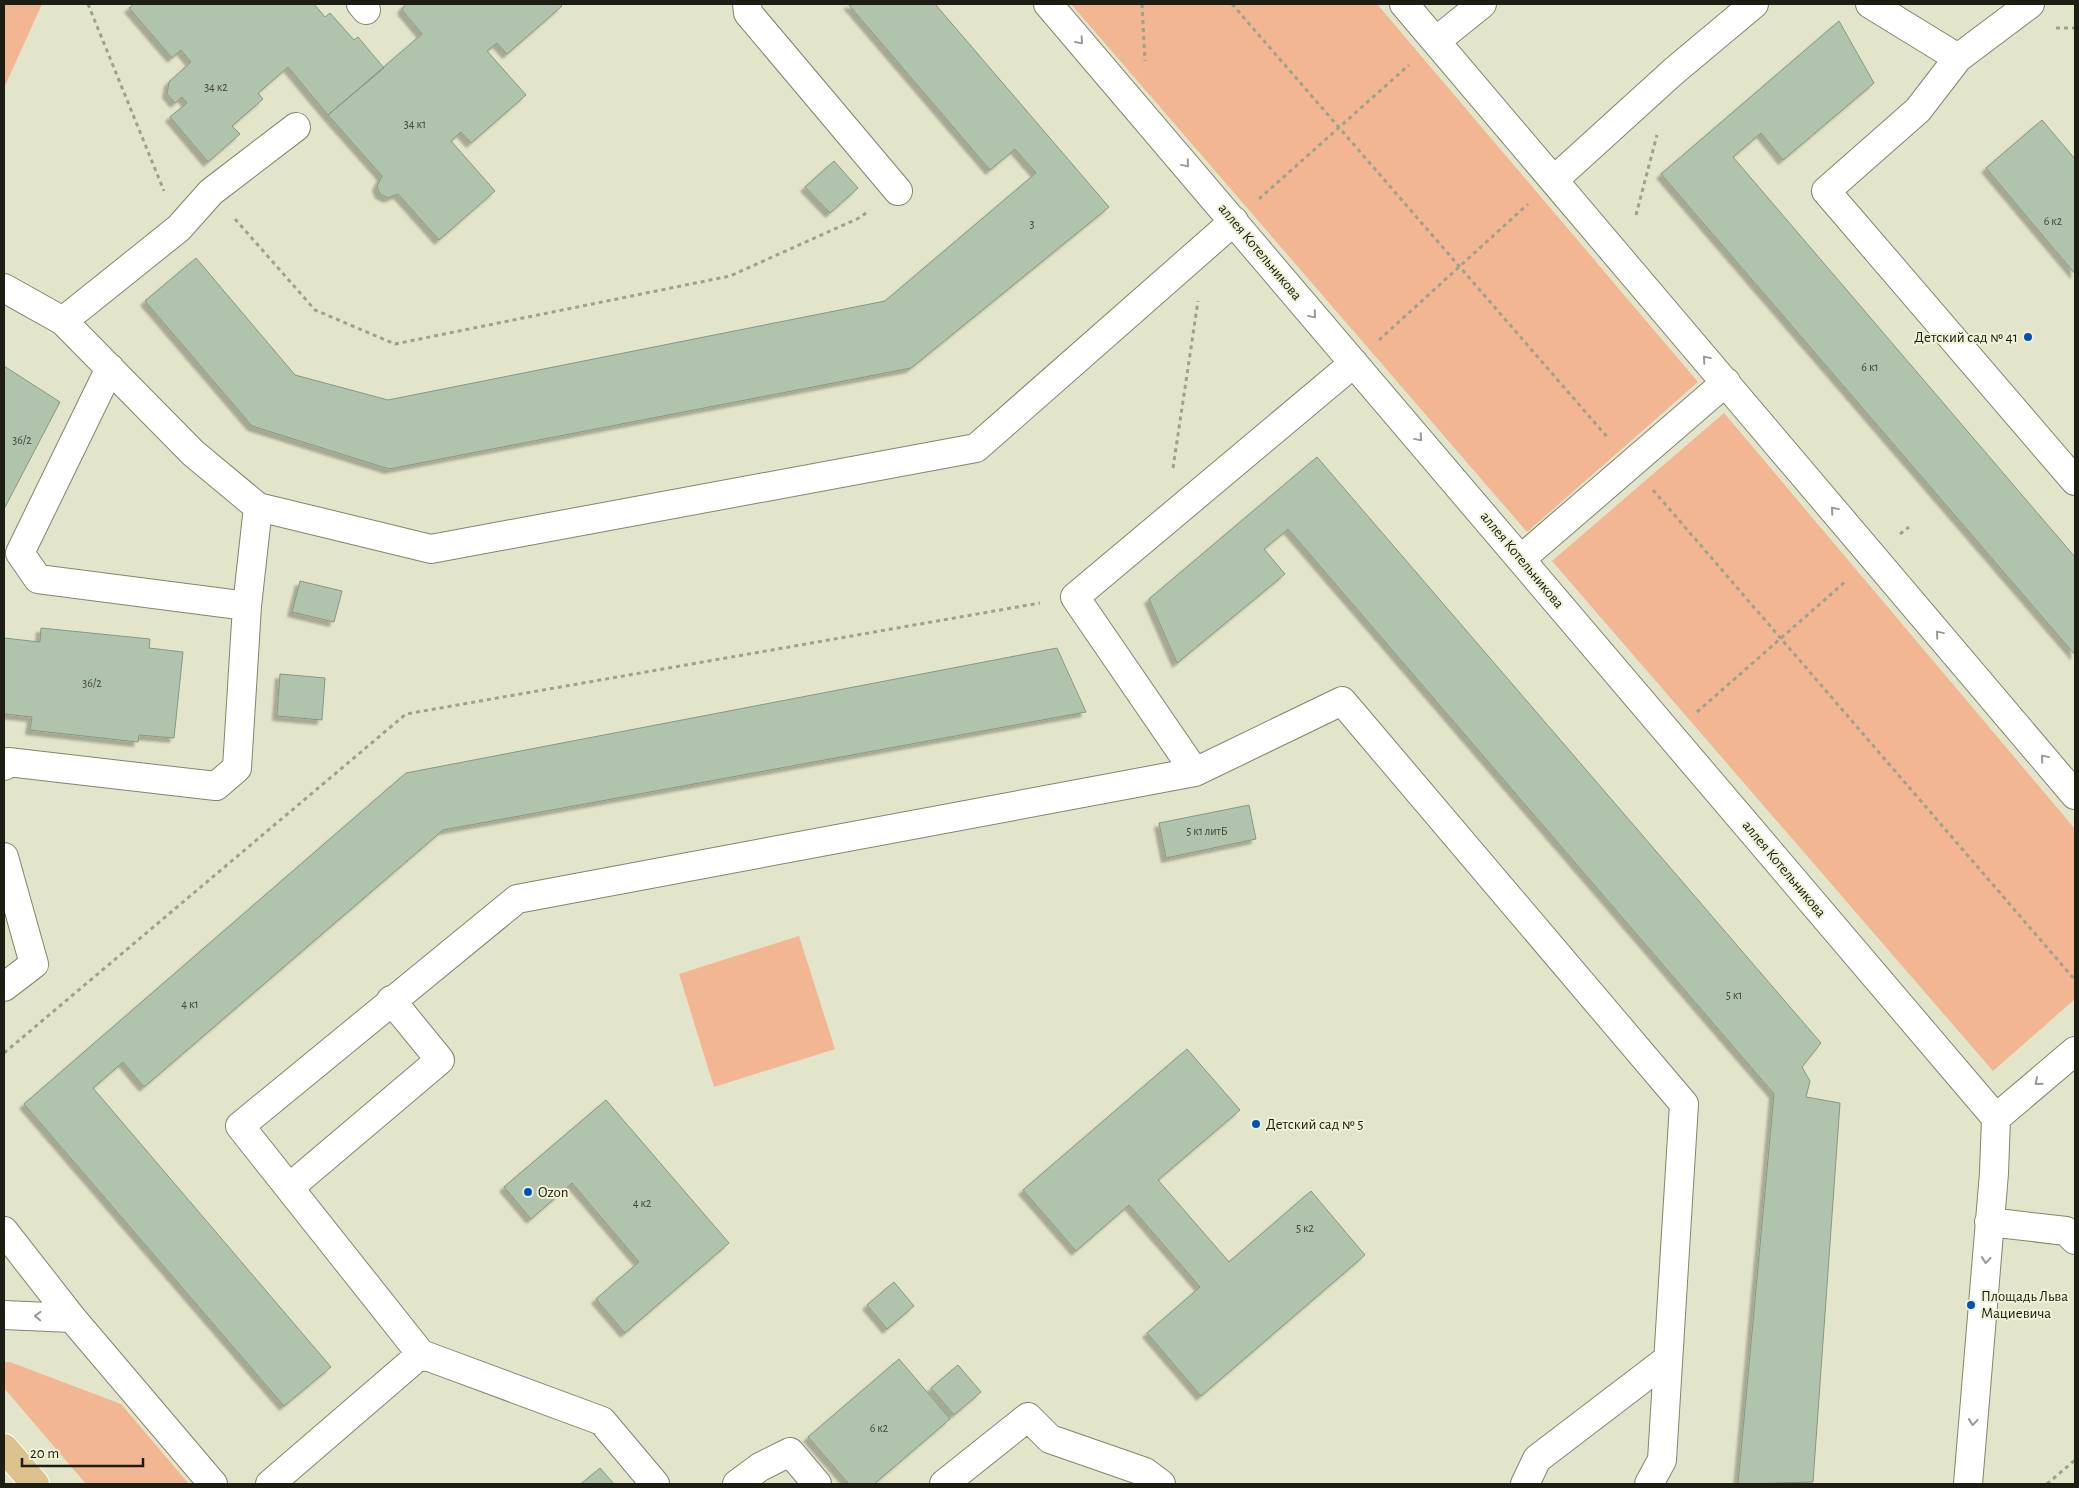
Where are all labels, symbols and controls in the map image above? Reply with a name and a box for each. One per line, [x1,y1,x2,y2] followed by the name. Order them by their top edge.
[1074,35,1083,44] one-way arrow
[204,81,228,93] house number: 34 к2
[404,118,426,130] house number: 34 к1
[1180,158,1189,167] one-way arrow
[1215,201,1305,303] street label: аллея Котельникова
[2044,215,2063,227] house number: 6 к2
[1030,218,1035,230] house number: 3
[1308,309,1317,318] one-way arrow
[1914,330,2018,345] place label: Детский сад № 41
[2022,331,2034,343] marker: Детский сад № 41
[1704,356,1712,365] one-way arrow
[1861,361,1879,373] house number: 6 к1
[1413,433,1422,442] one-way arrow
[12,434,32,446] house number: 36/2
[1830,506,1839,515] one-way arrow
[1477,509,1567,611] street label: аллея Котельникова
[1935,630,1944,639] one-way arrow
[82,677,102,689] house number: 36/2
[2040,754,2049,763] one-way arrow
[1739,818,1829,920] street label: аллея Котельникова
[1186,825,1228,837] house number: 5 к1 литБ
[1726,989,1742,1001] house number: 5 к1
[181,998,199,1010] house number: 4 к1
[2035,1077,2044,1085] one-way arrow
[1266,1117,1364,1132] place label: Детский сад № 5
[1250,1118,1262,1130] marker: Детский сад № 5
[538,1185,568,1200] place label: Ozon
[522,1186,534,1198] marker: Ozon
[633,1197,652,1209] house number: 4 к2
[1296,1222,1315,1234] house number: 5 к2
[1981,1256,1992,1264] one-way arrow
[1981,1289,2068,1321] place label: Площадь Льва Мациевича
[1965,1299,1977,1311] marker: Площадь Льва Мациевича
[33,1311,41,1322] one-way arrow
[1968,1418,1979,1426] one-way arrow
[870,1422,889,1434] house number: 6 к2
[22,1436,144,1468] scale bar
[30,1446,59,1461] text: 20 m

